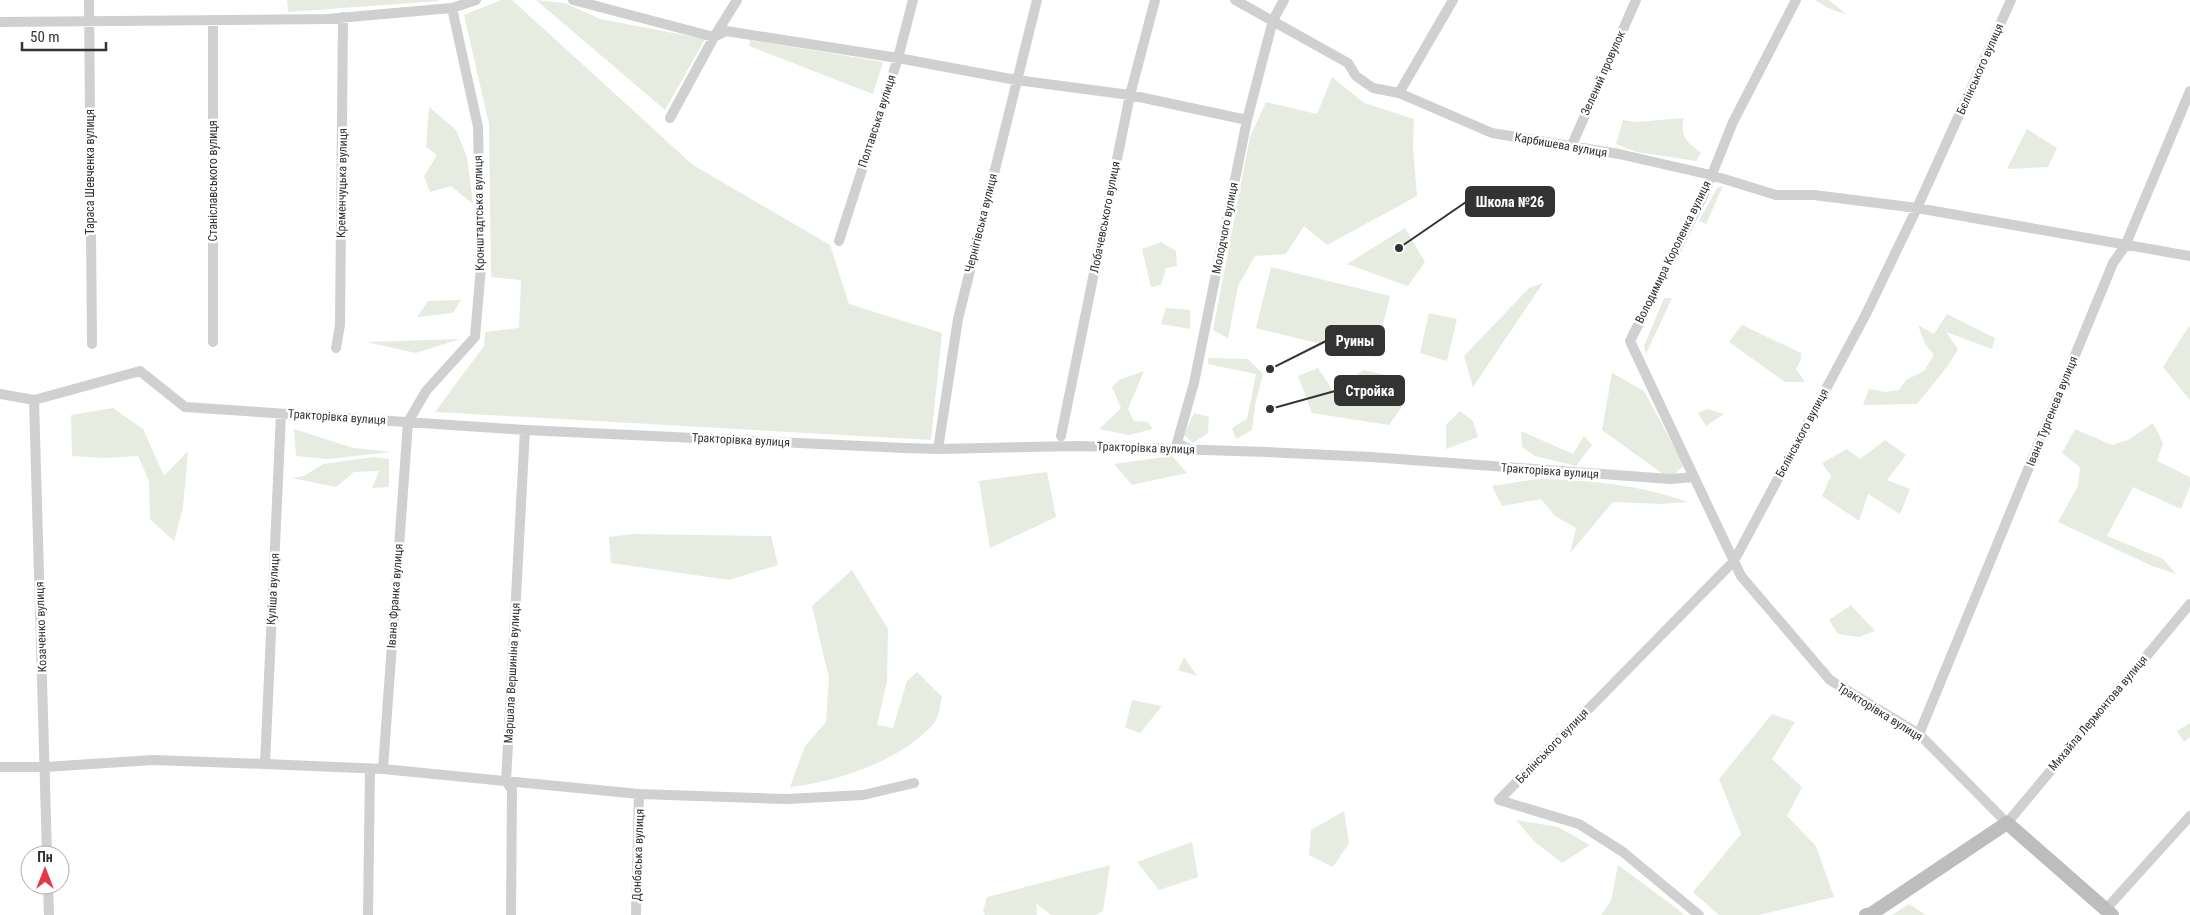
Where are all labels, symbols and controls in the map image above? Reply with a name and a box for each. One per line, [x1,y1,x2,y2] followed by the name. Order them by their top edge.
[22,20,106,52] scale bar
[1954,21,2006,117] street label: Бєлінського вулиця
[30,28,60,46] text: 50 m
[1578,28,1628,118] street label: Зелений провулок
[855,73,899,169] street label: Полтавська вулиця
[83,109,97,235] street label: Тараса Шевченка вулиця
[206,120,220,242] street label: Станіславського вулиця
[334,128,350,238] street label: Кременчуцька вулиця
[1514,130,1608,160] street label: Карбишева вулиця
[471,155,487,271] street label: Кронштадтська вулиця
[1087,160,1123,274] street label: Лобачевського вулиця
[962,172,1000,274] street label: Чернігівська вулиця
[1632,179,1714,325] street label: Володимира Короленка вулиця
[1209,181,1241,275] street label: Молодчого вулиця
[1466,187,1554,216] callout: Школа №26
[1476,194,1544,210] text: Школа №26
[1326,326,1384,355] callout: Руины
[1336,333,1374,349] text: Руины
[2024,354,2080,468] street label: Івана Тургенєва вулиця
[1335,376,1404,405] callout: Стройка
[1346,383,1395,399] text: Стройка
[1773,386,1831,480] street label: Бєлінського вулиця
[288,407,386,427] street label: Тракторівка вулиця
[692,430,790,450] street label: Тракторівка вулиця
[1097,439,1195,457] street label: Тракторівка вулиця
[1501,461,1599,481] street label: Тракторівка вулиця
[384,543,406,649] street label: Івана Франка вулиця
[264,553,282,625] street label: Куліша вулиця
[32,581,50,673] street label: Козаченко вулиця
[501,602,523,744] street label: Маршала Вершиніна вулиця
[2046,652,2150,774] street label: Михайла Лермонтова вулиця
[1835,680,1925,744] street label: Тракторівка вулиця
[1513,706,1591,786] street label: Бєлінського вулиця
[629,809,647,901] street label: Донбаська вулиця
[20,845,70,895] north arrow
[37,849,53,865] text: Пн

